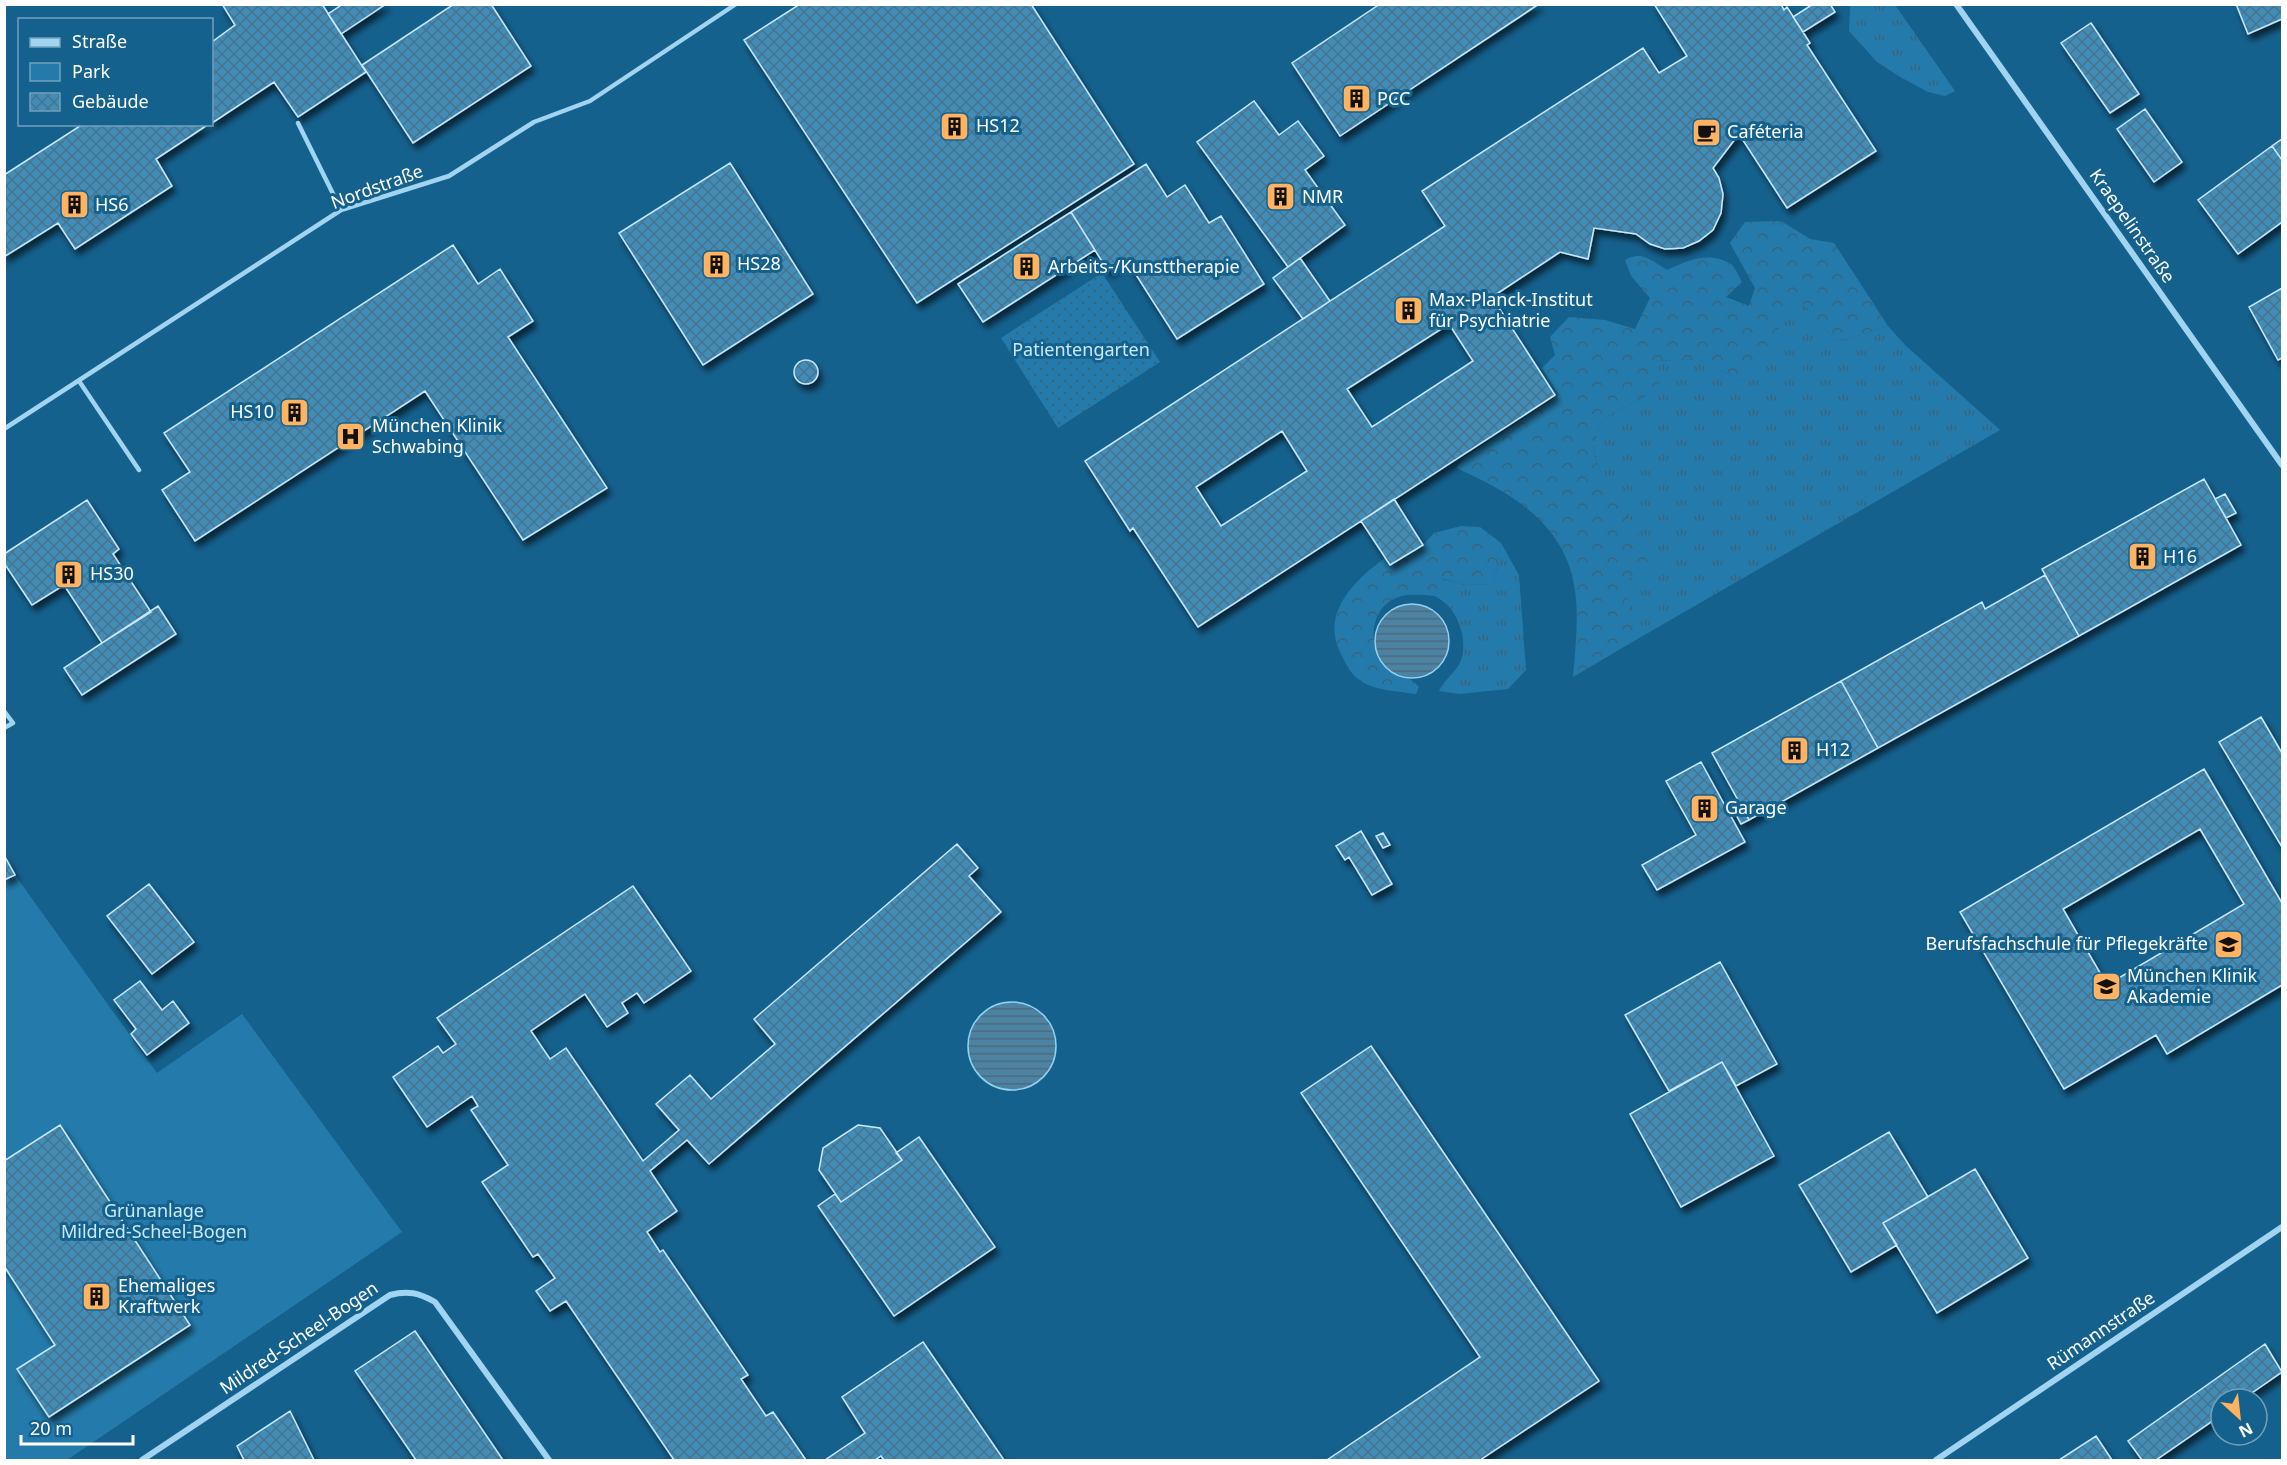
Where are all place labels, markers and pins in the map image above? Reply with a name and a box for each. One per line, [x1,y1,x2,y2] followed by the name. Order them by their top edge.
[1340,83,1372,115] building icon: PCC
[1377,86,1410,110] place label: PCC
[939,110,971,142] building icon: HS12
[976,113,1020,137] place label: HS12
[1690,116,1722,148] cafe icon: Caféteria
[1727,119,1804,143] place label: Caféteria
[1265,181,1297,213] building icon: NMR
[1302,184,1343,208] place label: NMR
[58,189,90,221] building icon: HS6
[95,192,129,216] place label: HS6
[700,248,732,280] building icon: HS28
[737,251,781,275] place label: HS28
[1011,251,1043,283] building icon: Arbeits-/Kunsttherapie
[1048,254,1240,278] place label: Arbeits-/Kunsttherapie
[1429,287,1593,332] place label: Max-Planck-Institut für Psychiatrie
[1392,294,1424,326] building icon: Max-Planck-Institut für Psychiatrie
[279,396,311,428] building icon: HS10
[230,399,274,423] place label: HS10
[372,413,502,458] place label: München Klinik Schwabing
[335,420,367,452] hospital icon: München Klinik Schwabing
[2126,541,2158,573] building icon: H16
[2163,544,2197,568] place label: H16
[53,558,85,590] building icon: HS30
[90,561,134,585] place label: HS30
[1779,734,1811,766] building icon: H12
[1816,737,1850,761] place label: H12
[1688,792,1720,824] building icon: Garage
[1725,795,1787,819] place label: Garage
[2213,928,2245,960] school or university icon: Berufsfachschule für Pflegekräfte
[1926,931,2208,955] place label: Berufsfachschule für Pflegekräfte
[2127,963,2257,1008] place label: München Klinik Akademie
[2090,970,2122,1002] school or university icon: München Klinik Akademie
[118,1273,215,1318] place label: Ehemaliges Kraftwerk
[81,1280,113,1312] building icon: Ehemaliges Kraftwerk

